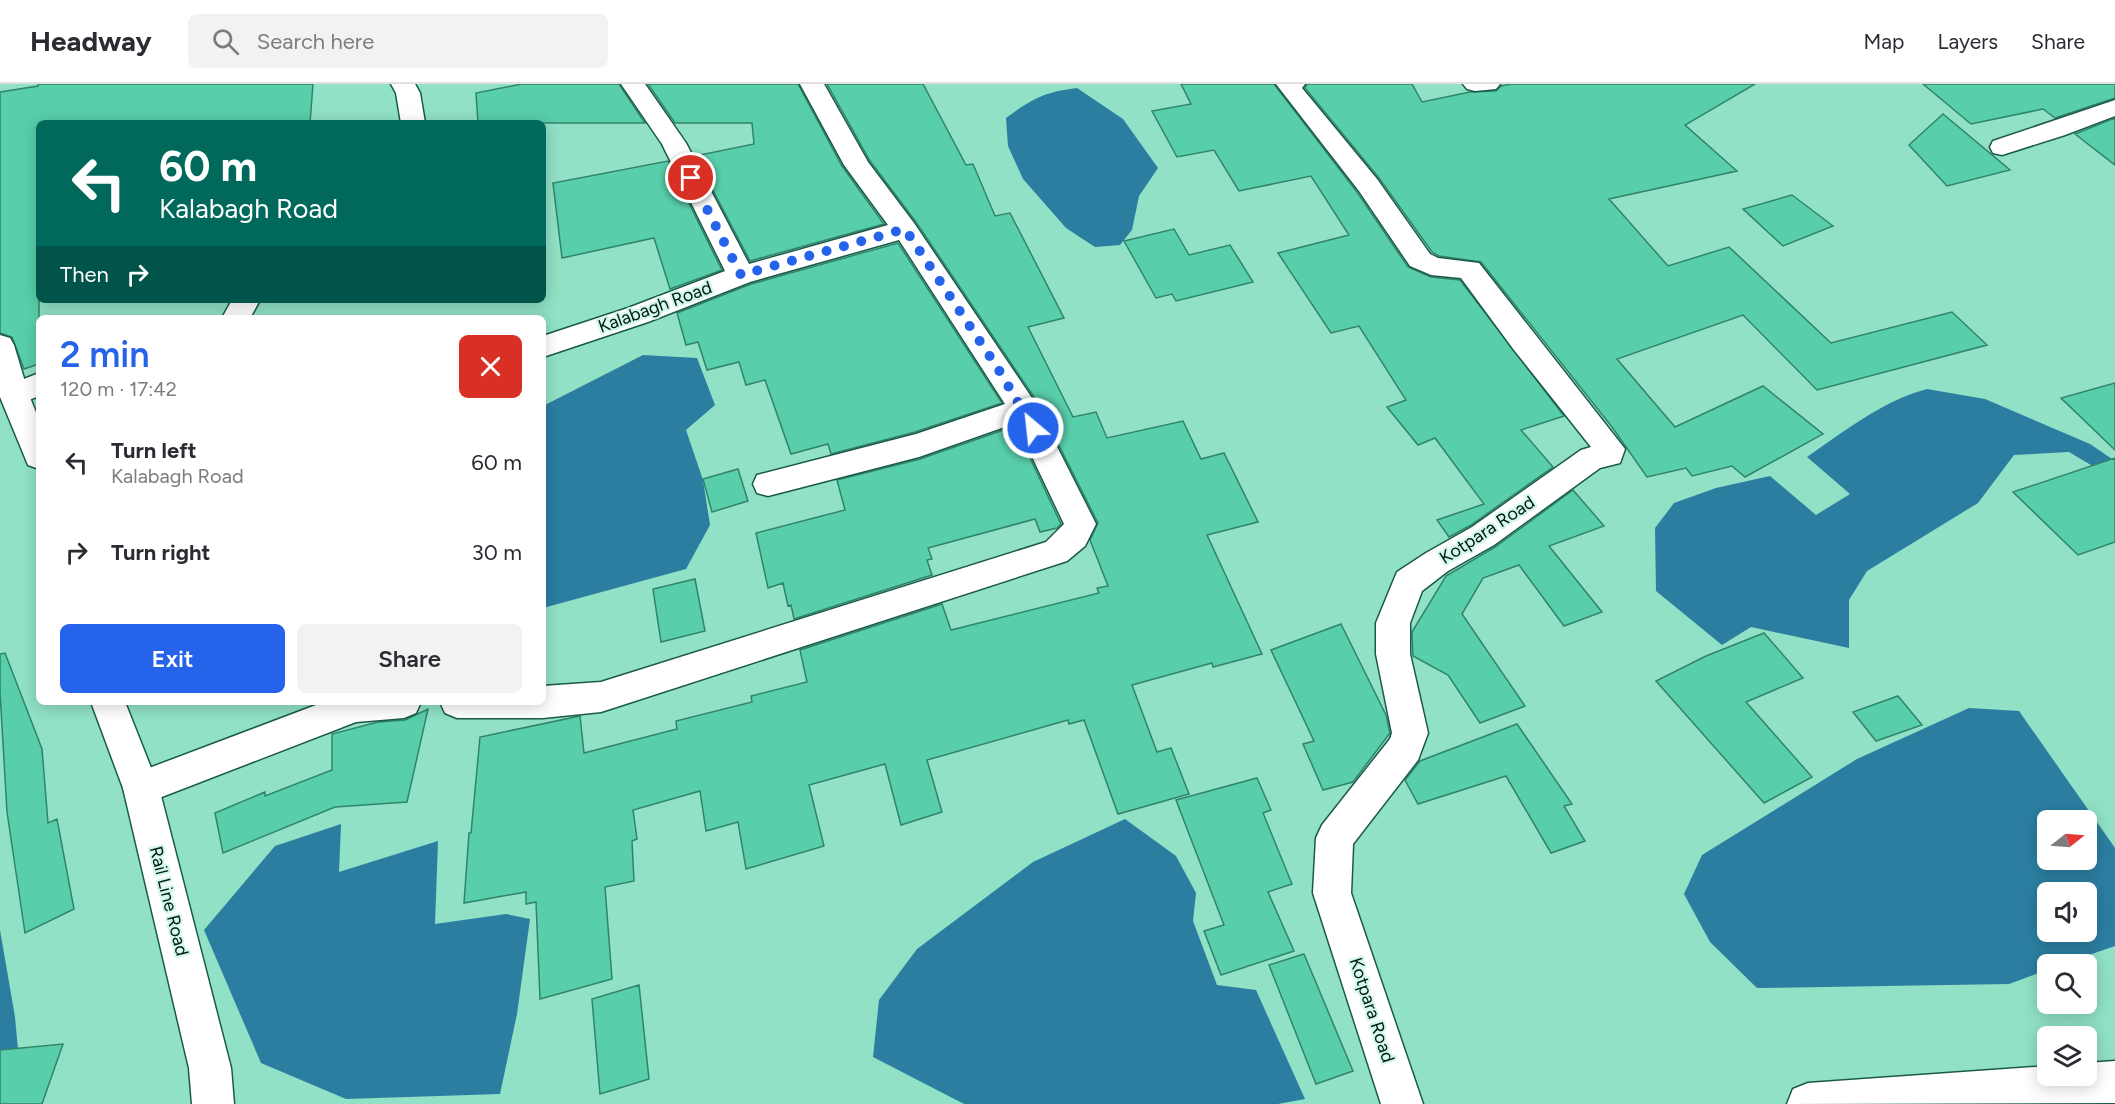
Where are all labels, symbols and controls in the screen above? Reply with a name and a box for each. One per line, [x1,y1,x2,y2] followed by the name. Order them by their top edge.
[188,14,608,68] search box
[30,24,152,58] text: Headway
[209,25,242,58] icon: search
[257,28,374,55] text: Search here
[1864,29,1904,54] text: Map
[1937,29,1998,54] text: Layers
[2031,29,2085,54] text: Share
[159,141,257,192] text: 60 m
[60,144,138,222] icon: left
[665,152,716,203] pin
[674,161,707,194] icon: arrive
[159,192,338,225] text: Kalabagh Road
[121,258,154,291] icon: right
[60,261,109,288] text: Then
[595,276,715,338] street label: Kalabagh Road
[60,333,150,376] text: 2 min
[459,335,522,398] button: close
[60,377,177,401] text: 120 m · 17:42
[1001,396,1065,460] position arrow
[111,437,197,464] text: Turn left
[60,446,93,479] icon: left
[471,449,522,476] text: 60 m
[111,464,244,488] text: Kalabagh Road
[1435,491,1539,569] street label: Kotpara Road
[60,536,93,569] icon: right
[111,539,210,566] text: Turn right
[472,539,522,566] text: 30 m
[60,624,285,693] button: Exit
[297,624,522,693] button: Share
[2037,810,2097,870] north arrow
[2037,810,2097,1086] map controls
[145,844,193,958] street label: Rail Line Road
[2037,882,2097,942] button: sound
[2037,954,2097,1014] button: search
[1345,955,1399,1065] street label: Kotpara Road
[2037,1026,2097,1086] button: layers

